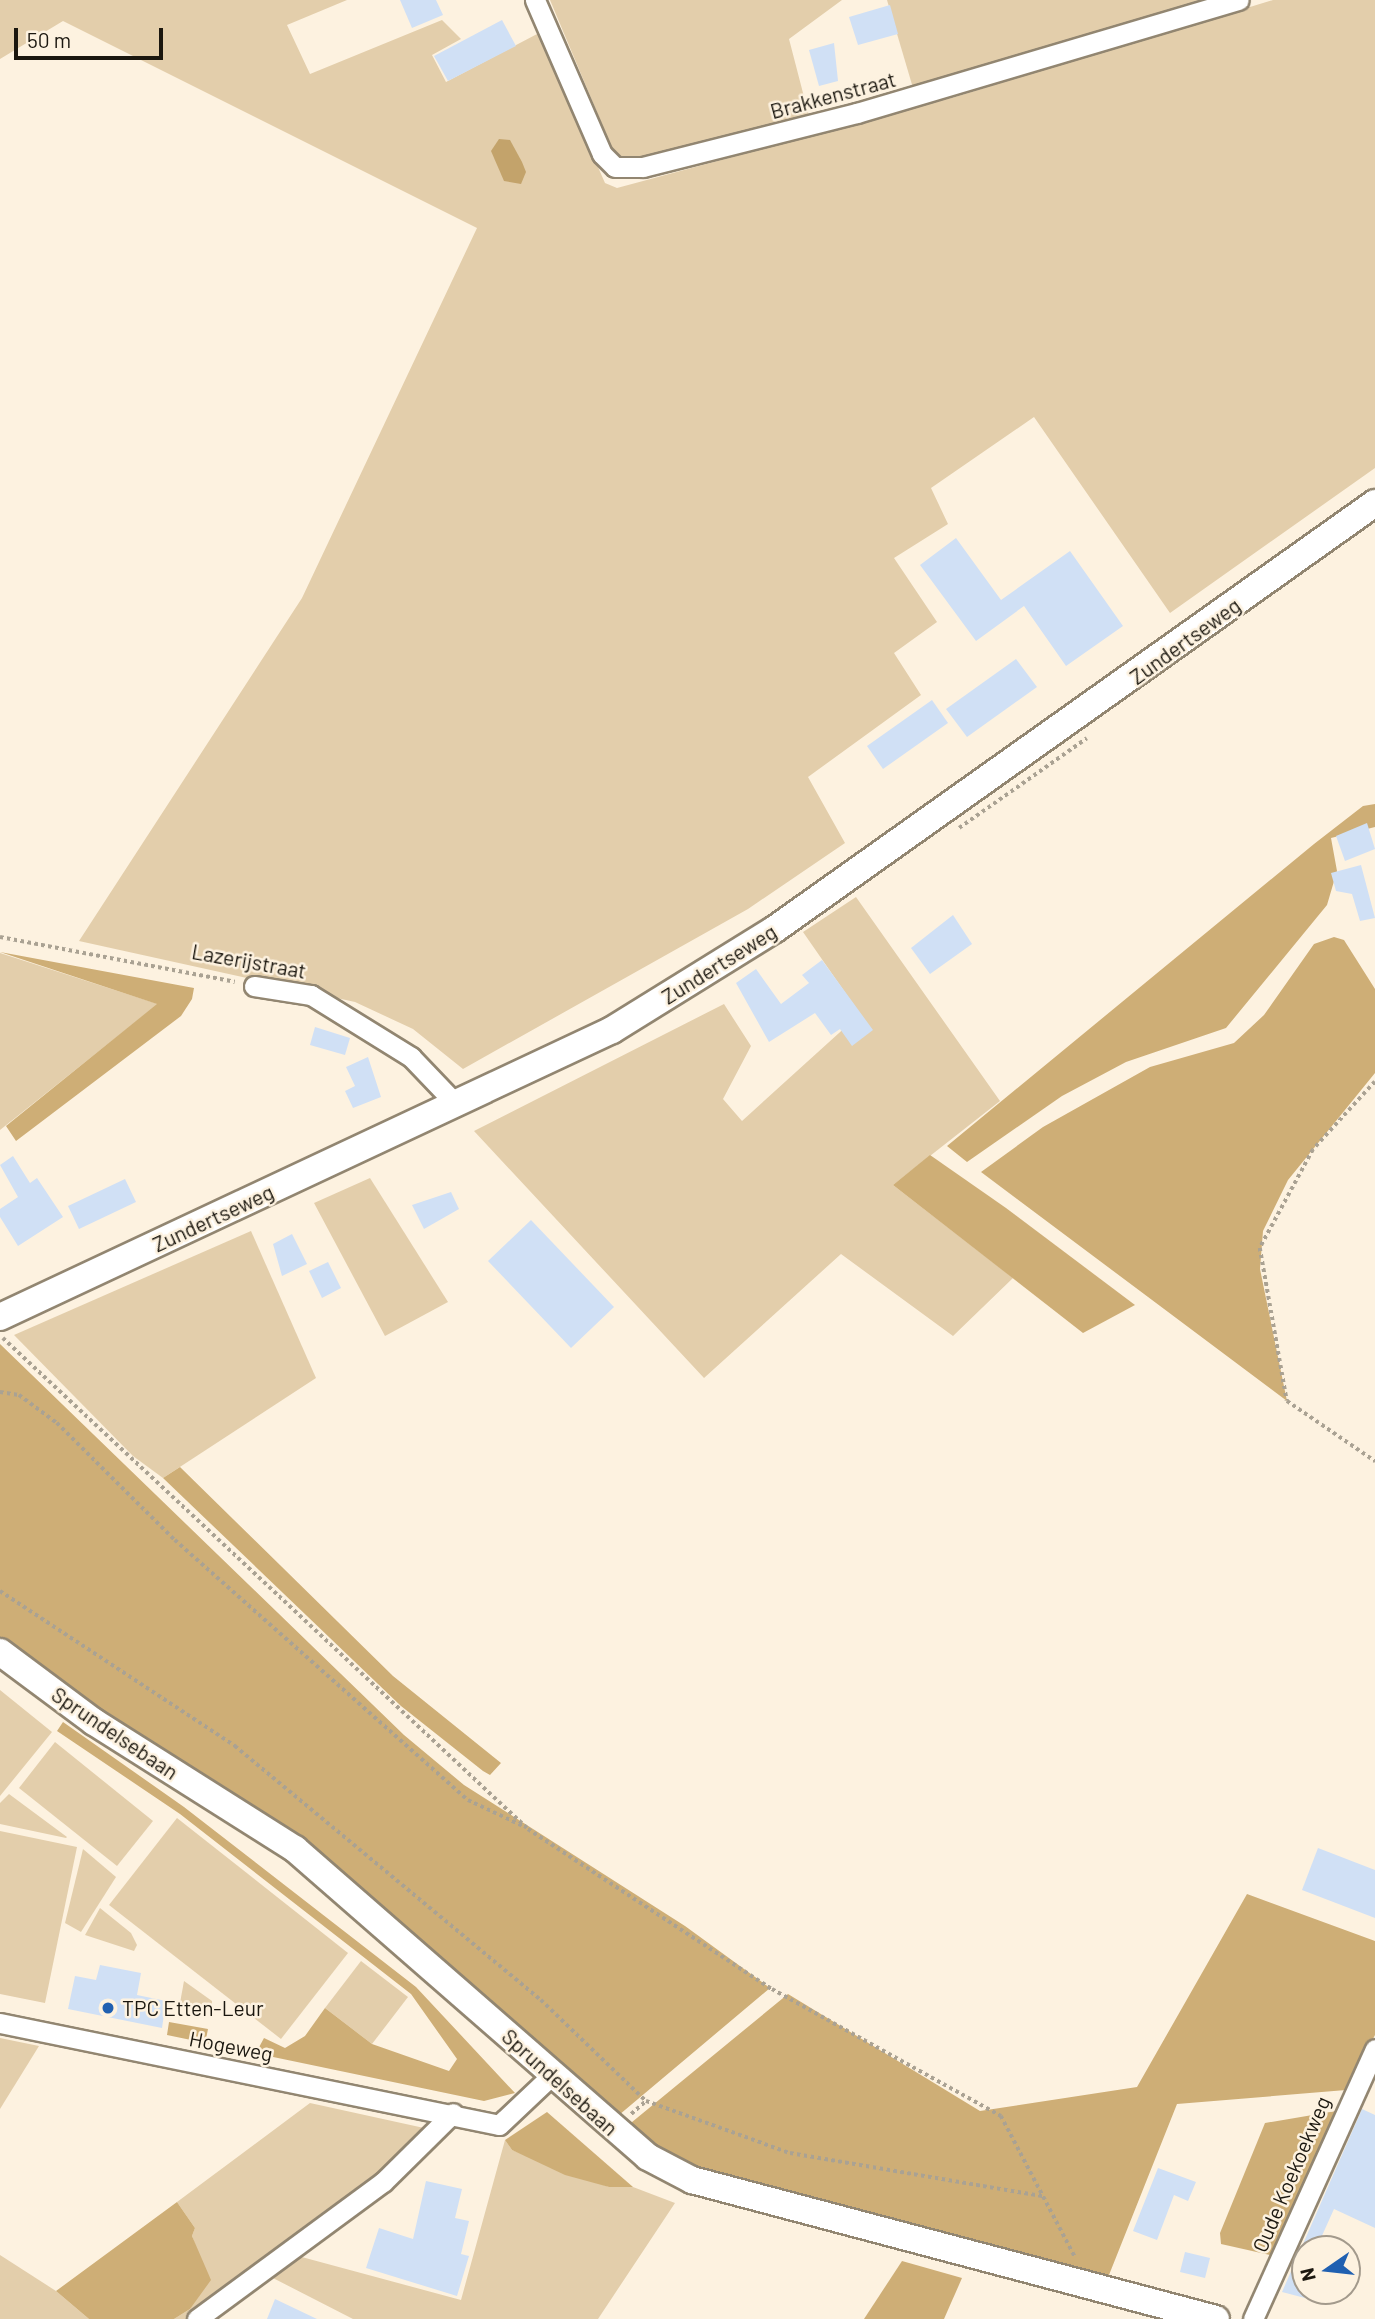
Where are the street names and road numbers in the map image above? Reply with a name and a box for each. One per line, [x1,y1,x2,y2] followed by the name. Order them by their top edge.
[767,66,899,124] street label: Brakkenstraat
[1125,592,1245,690] street label: Zundertseweg
[657,919,781,1009] street label: Zundertseweg
[190,939,308,983] street label: Lazerijstraat
[149,1179,277,1257] street label: Zundertseweg
[47,1681,183,1785] street label: Sprundelsebaan
[497,2023,623,2141] street label: Sprundelsebaan
[187,2026,275,2066] street label: Hogeweg
[1247,2092,1335,2256] street label: Oude Koekoekweg

